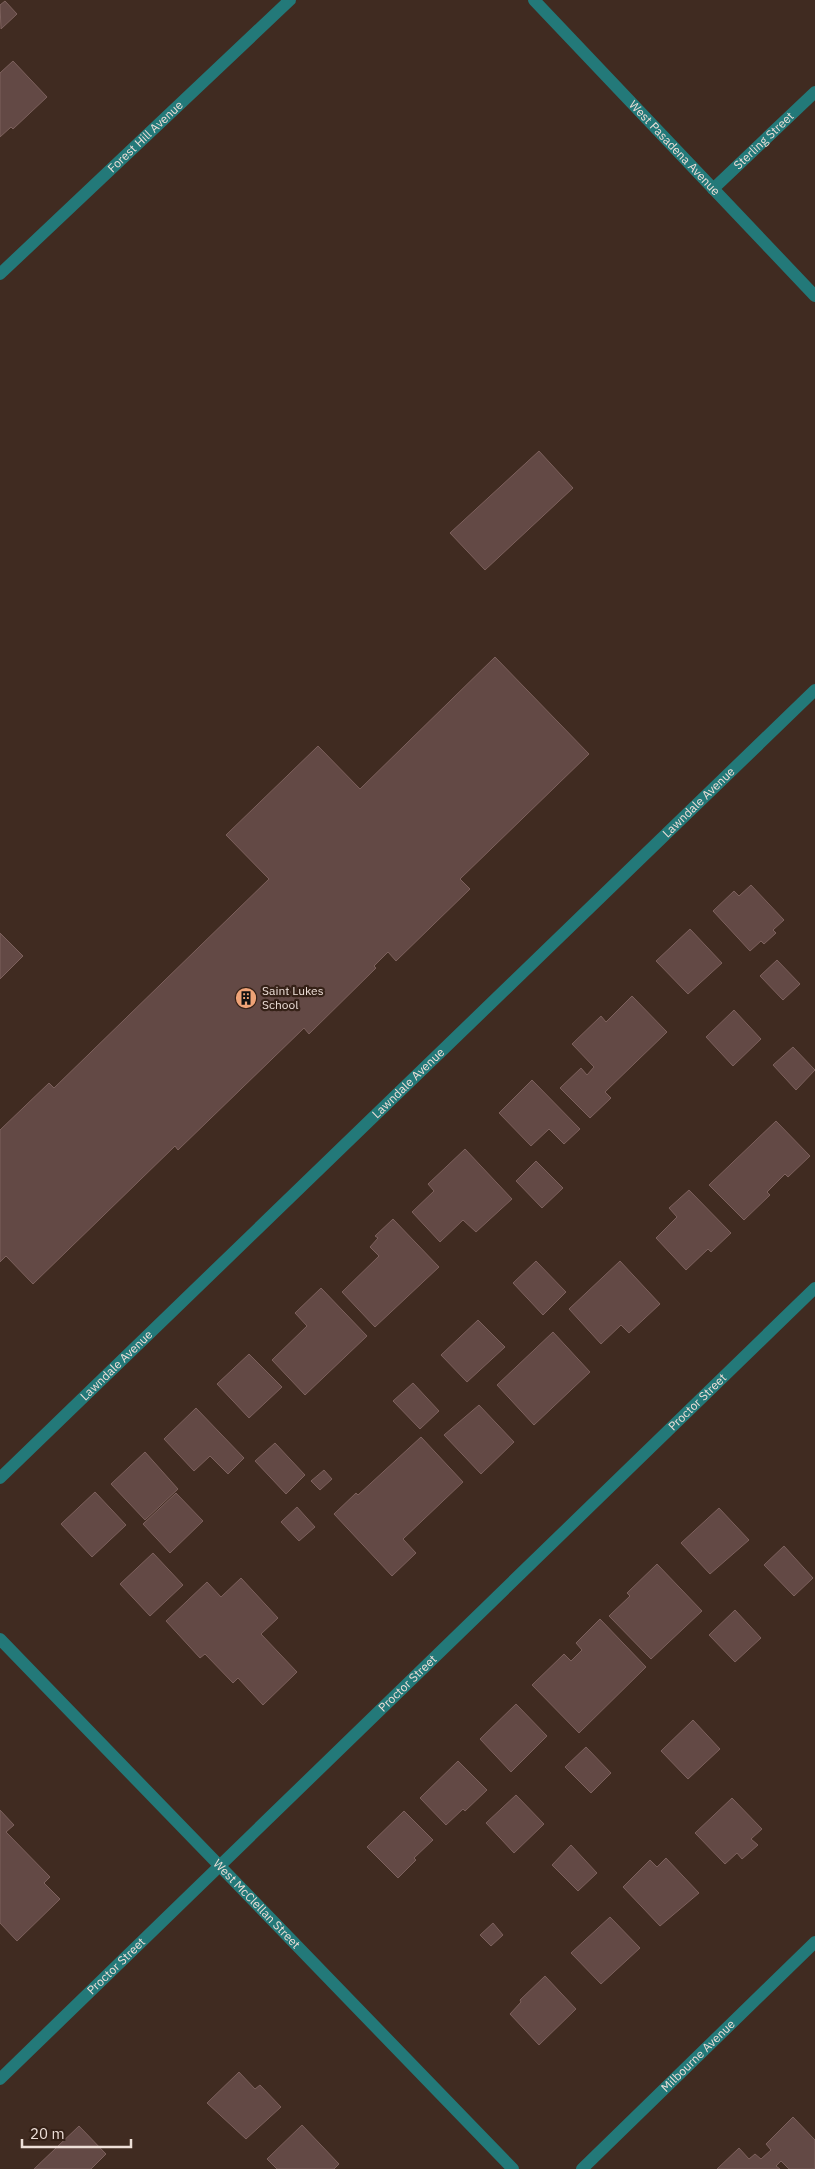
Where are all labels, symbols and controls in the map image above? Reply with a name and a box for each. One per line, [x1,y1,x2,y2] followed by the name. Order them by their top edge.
[104,97,186,175] street label: Forest Hill Avenue
[626,97,724,199] street label: West Pasadena Avenue
[730,108,797,173] street label: Sterling Street
[659,763,738,840] street label: Lawndale Avenue
[262,983,324,1012] place label: Saint Lukes School
[234,986,258,1010] building icon: Saint Lukes School
[369,1044,448,1121] street label: Lawndale Avenue
[77,1326,156,1403] street label: Lawndale Avenue
[665,1370,729,1433] street label: Proctor Street
[375,1651,440,1715] street label: Proctor Street
[210,1856,304,1952] street label: West McClellan Street
[84,1934,148,1997] street label: Proctor Street
[658,2016,738,2095] street label: Milbourne Avenue
[22,2116,131,2148] scale bar
[30,2124,65,2143] text: 20 m

